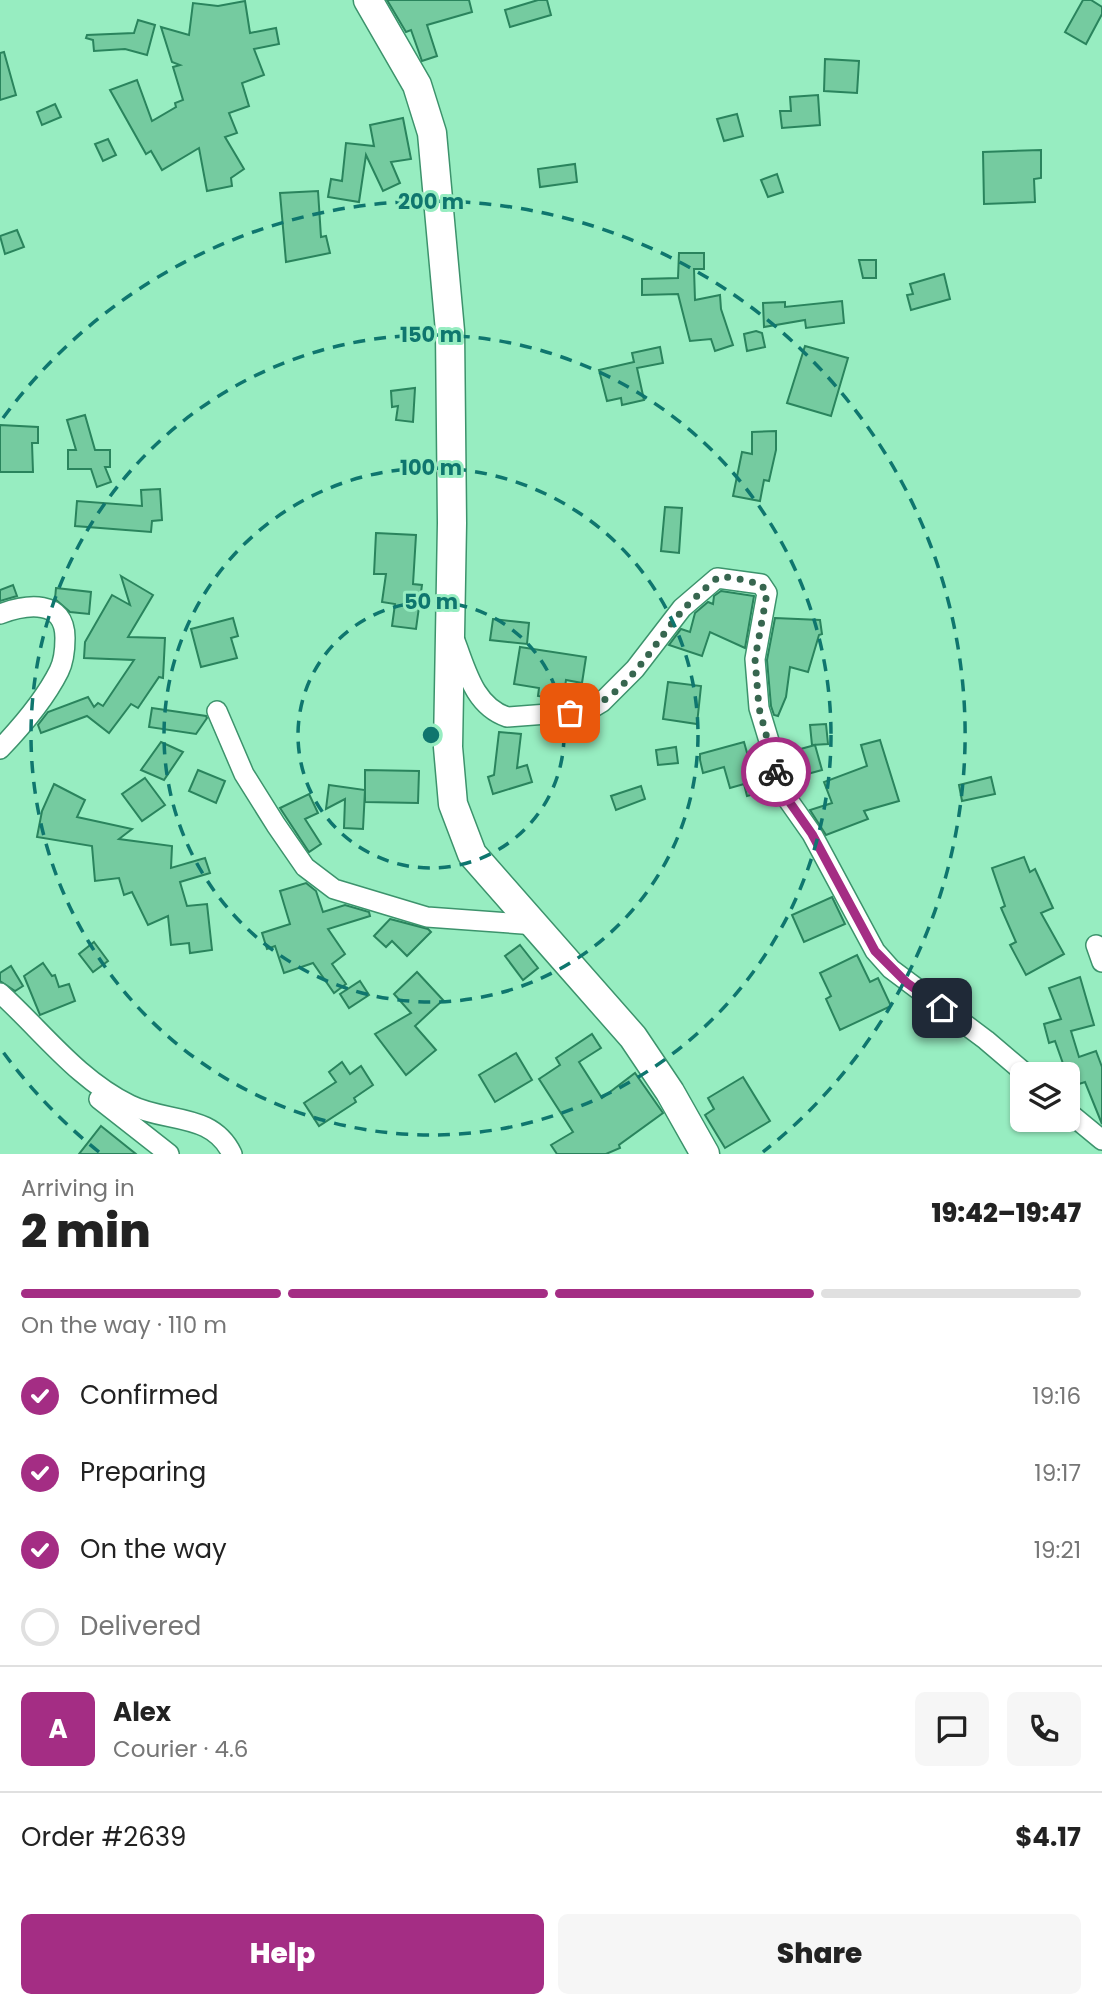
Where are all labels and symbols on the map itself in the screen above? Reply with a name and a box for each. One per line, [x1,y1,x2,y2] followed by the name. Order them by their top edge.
[398,187,464,216] text: 200 m
[400,320,462,349] text: 150 m
[400,453,462,482] text: 100 m
[404,587,458,616] text: 50 m
[540,683,600,743] pin
[419,723,443,747] centre of rings
[741,737,811,807] courier
[912,978,972,1038] pin

